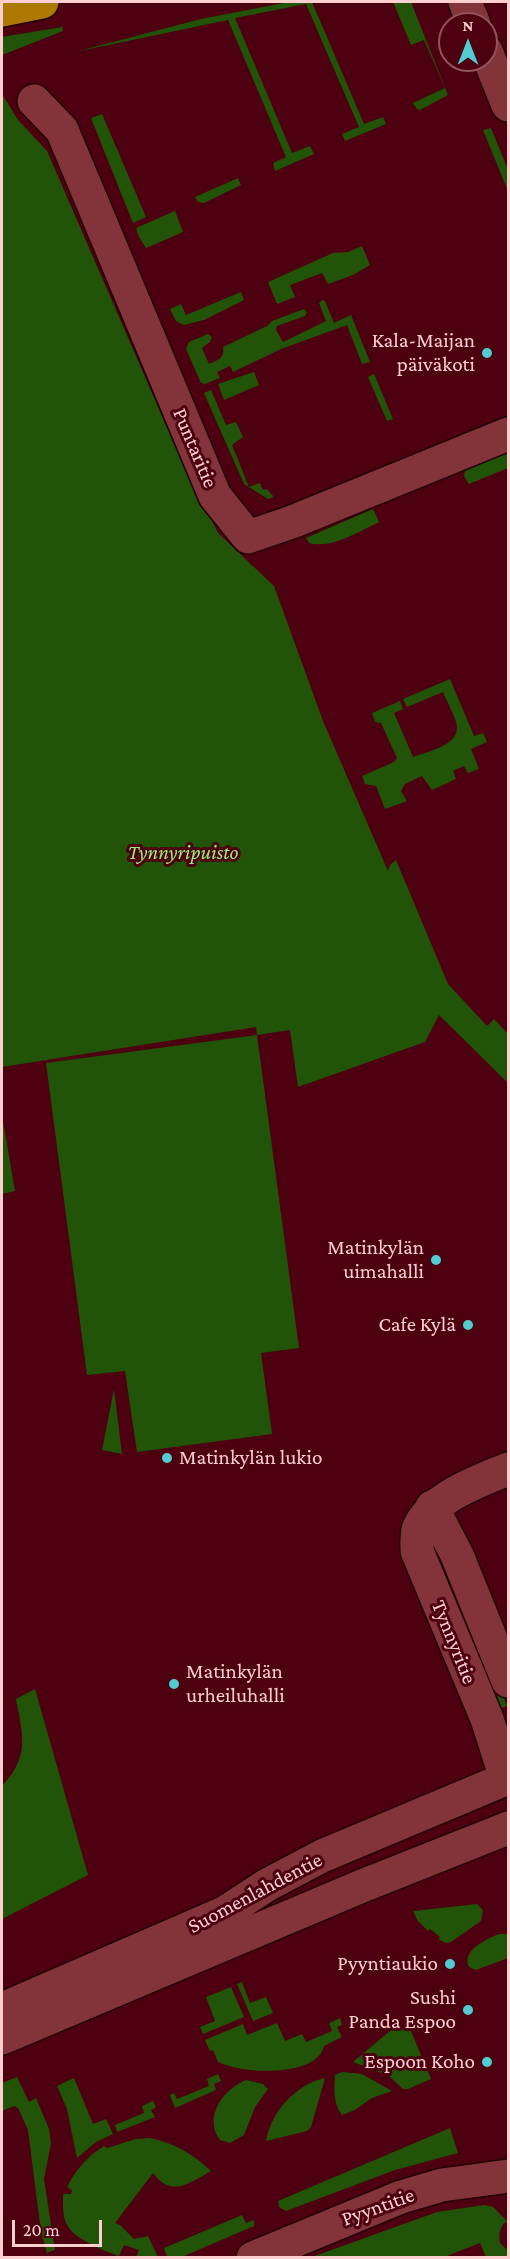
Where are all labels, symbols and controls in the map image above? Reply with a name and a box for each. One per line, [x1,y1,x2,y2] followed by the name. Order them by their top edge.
[438,12,498,72] north arrow
[463,17,473,34] text: N
[372,328,475,378] place label: Kala-Maijan päiväkoti
[480,346,494,360] marker: Kala-Maijan päiväkoti
[167,404,223,492] street label: Puntaritie
[128,840,238,866] park label: Tynnyripuisto
[327,1235,424,1285] place label: Matinkylän uimahalli
[429,1253,443,1267] marker: Matinkylän uimahalli
[379,1312,456,1338] place label: Cafe Kylä
[461,1318,475,1332] marker: Cafe Kylä
[179,1445,322,1471] place label: Matinkylän lukio
[160,1451,174,1465] marker: Matinkylän lukio
[426,1596,482,1688] street label: Tynnyritie
[186,1659,285,1709] place label: Matinkylän urheiluhalli
[167,1677,181,1691] marker: Matinkylän urheiluhalli
[184,1847,326,1939] street label: Suomenlahdentie
[337,1951,438,1977] place label: Pyyntiaukio
[443,1957,457,1971] marker: Pyyntiaukio
[349,1985,456,2035] place label: Sushi Panda Espoo
[461,2003,475,2017] marker: Sushi Panda Espoo
[364,2049,475,2075] place label: Espoon Koho
[480,2055,494,2069] marker: Espoon Koho
[338,2182,418,2232] street label: Pyyntitie
[15,2208,105,2246] scale bar
[23,2220,60,2240] text: 20 m

